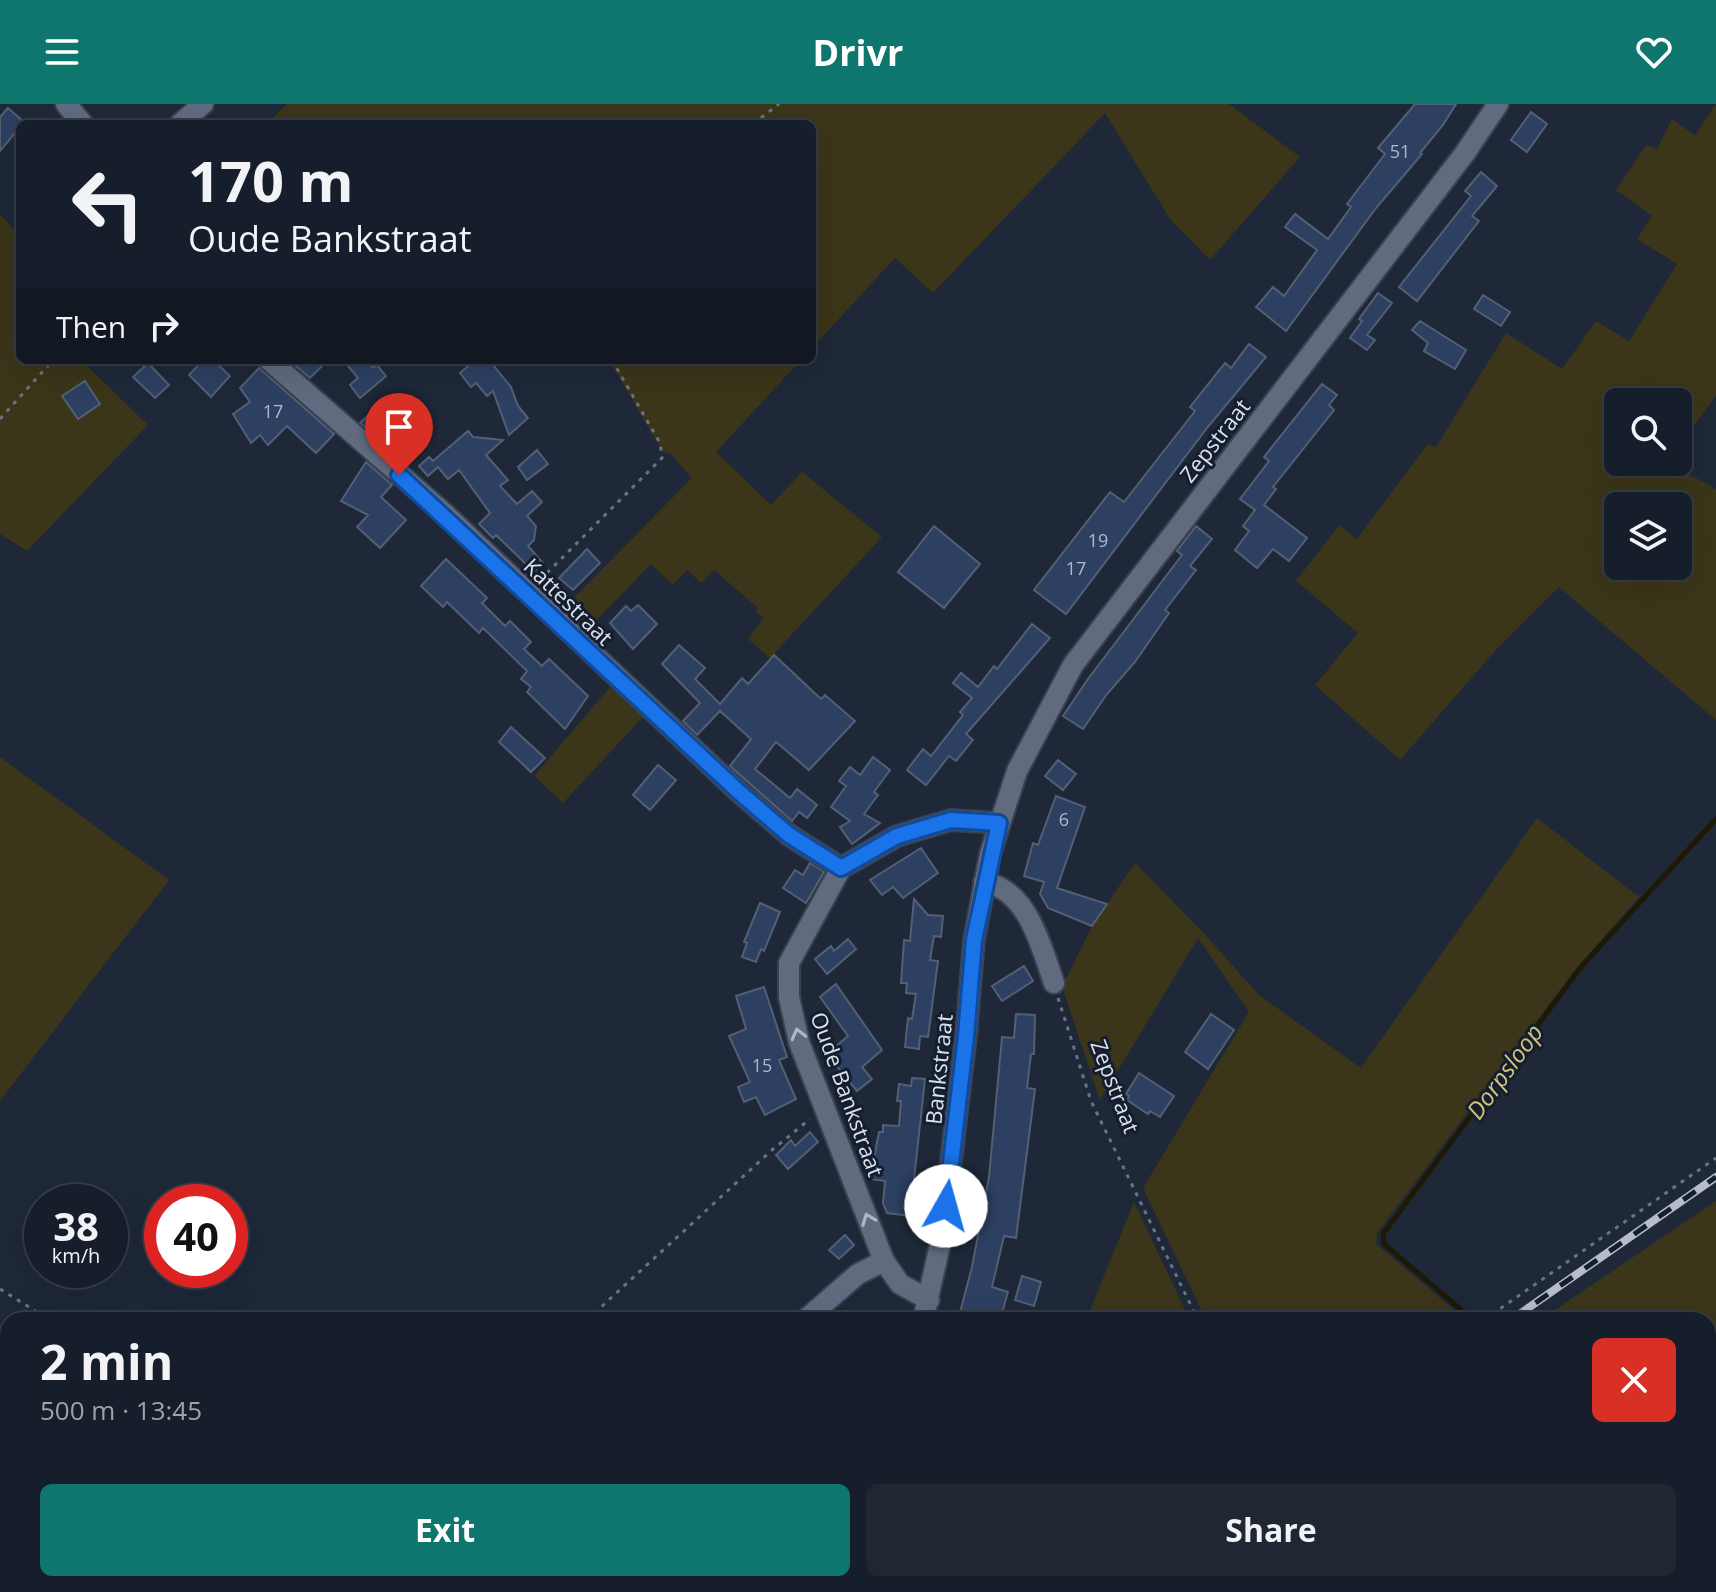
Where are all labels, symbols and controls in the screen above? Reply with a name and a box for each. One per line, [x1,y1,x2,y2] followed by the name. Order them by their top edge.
[813,28,903,77] text: Drivr
[40,30,84,74] icon: menu
[1632,30,1676,74] icon: heart
[1390,139,1410,163] house number: 51
[188,142,354,218] text: 170 m
[56,152,160,256] icon: left
[188,214,471,263] text: Oude Bankstraat
[142,304,186,348] icon: right
[56,306,126,347] text: Then
[1604,388,1692,580] map controls
[1604,388,1692,476] button: search
[1172,392,1256,488] street label: Zepstraat
[365,393,433,475] pin
[263,399,283,423] house number: 17
[377,405,421,449] icon: arrive
[1604,492,1692,580] button: layers
[1088,528,1108,552] house number: 19
[518,551,620,651] street label: Kattestraat
[1066,556,1086,580] house number: 17
[1059,807,1069,831] house number: 6
[804,1007,892,1181] street label: Oude Bankstraat
[917,1012,959,1126] street label: Bankstraat
[1458,1017,1550,1125] water label: Dorpsloop
[790,1027,807,1041] one-way arrow
[1084,1035,1148,1137] street label: Zepstraat
[752,1053,772,1077] house number: 15
[904,1164,988,1248] position arrow
[144,1184,248,1288] speed limit sign: 40
[53,1198,99,1253] text: 38
[861,1213,878,1227] one-way arrow
[52,1242,100,1269] text: km/h
[40,1329,173,1394] text: 2 min
[1592,1338,1676,1422] button: close
[40,1392,202,1428] text: 500 m · 13:45
[40,1484,850,1576] button: Exit
[866,1484,1676,1576] button: Share

